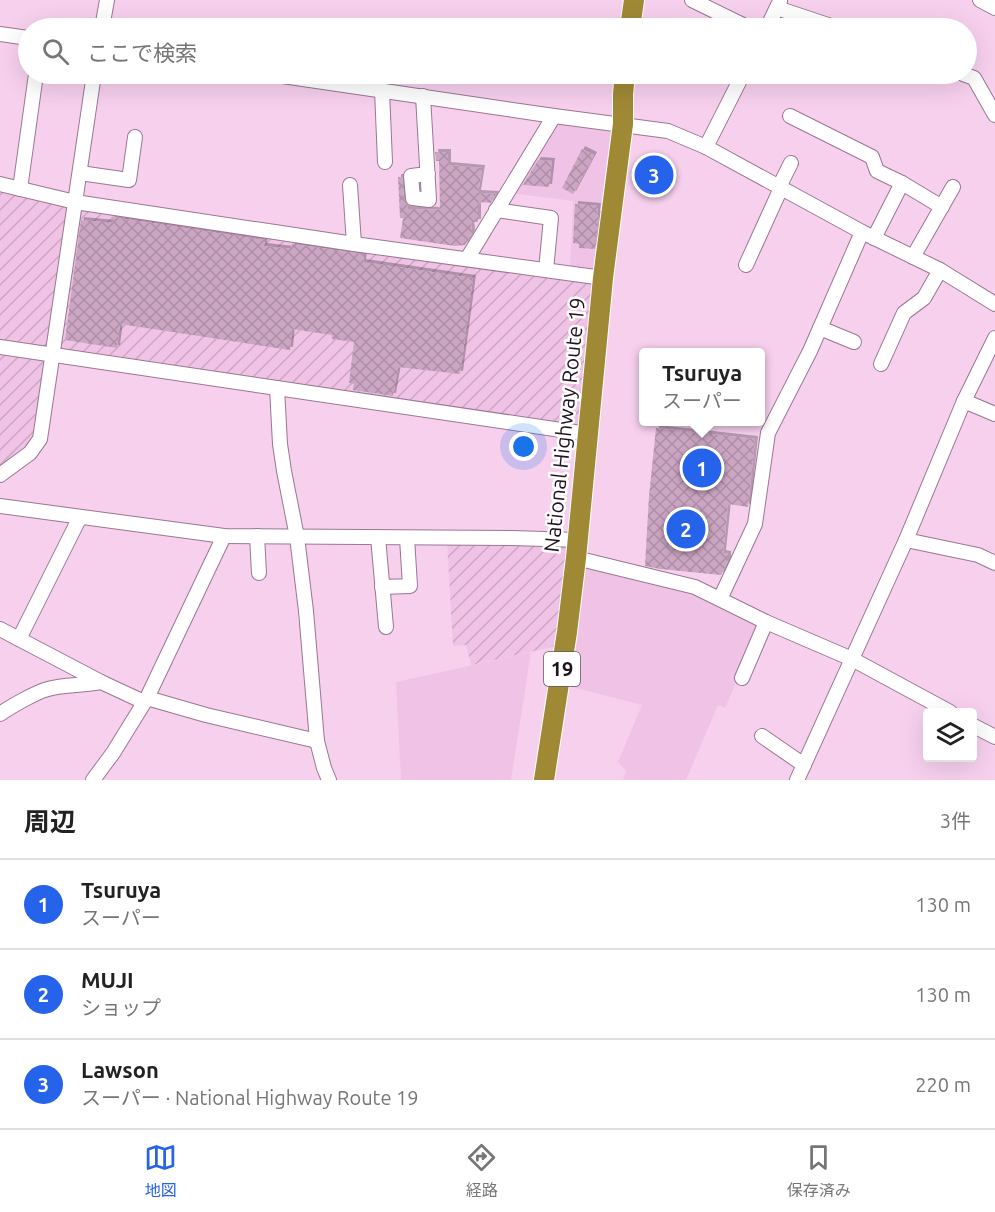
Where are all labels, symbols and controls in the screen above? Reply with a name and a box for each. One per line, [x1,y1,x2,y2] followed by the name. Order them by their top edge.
[18,18,977,84] search box
[39,35,72,68] icon: search
[87,40,197,65] text: ここで検索
[634,152,674,198] pin: 3
[539,296,589,553] street label: National Highway Route 19
[639,348,765,426] popup
[662,360,742,385] text: Tsuruya
[662,389,742,412] text: スーパー
[509,432,538,461] your location
[682,446,722,490] pin: 1
[666,506,706,552] pin: 2
[544,652,580,686] road number: 19
[923,708,977,762] map controls
[923,708,977,762] button: layers
[24,807,76,836] text: 周辺
[940,809,971,832] text: 3件
[81,877,161,902] text: Tsuruya
[38,893,49,916] text: 1
[915,893,971,916] text: 130 m
[81,906,161,929] text: スーパー
[81,967,134,992] text: MUJI
[38,983,49,1006] text: 2
[915,983,971,1006] text: 130 m
[81,996,161,1019] text: ショップ
[81,1057,159,1082] text: Lawson
[38,1073,49,1096] text: 3
[915,1073,971,1096] text: 220 m
[81,1086,419,1109] text: スーパー · National Highway Route 19
[144,1141,177,1201] tab: 地図
[465,1141,498,1201] tab: 経路
[787,1141,851,1201] tab: 保存済み

